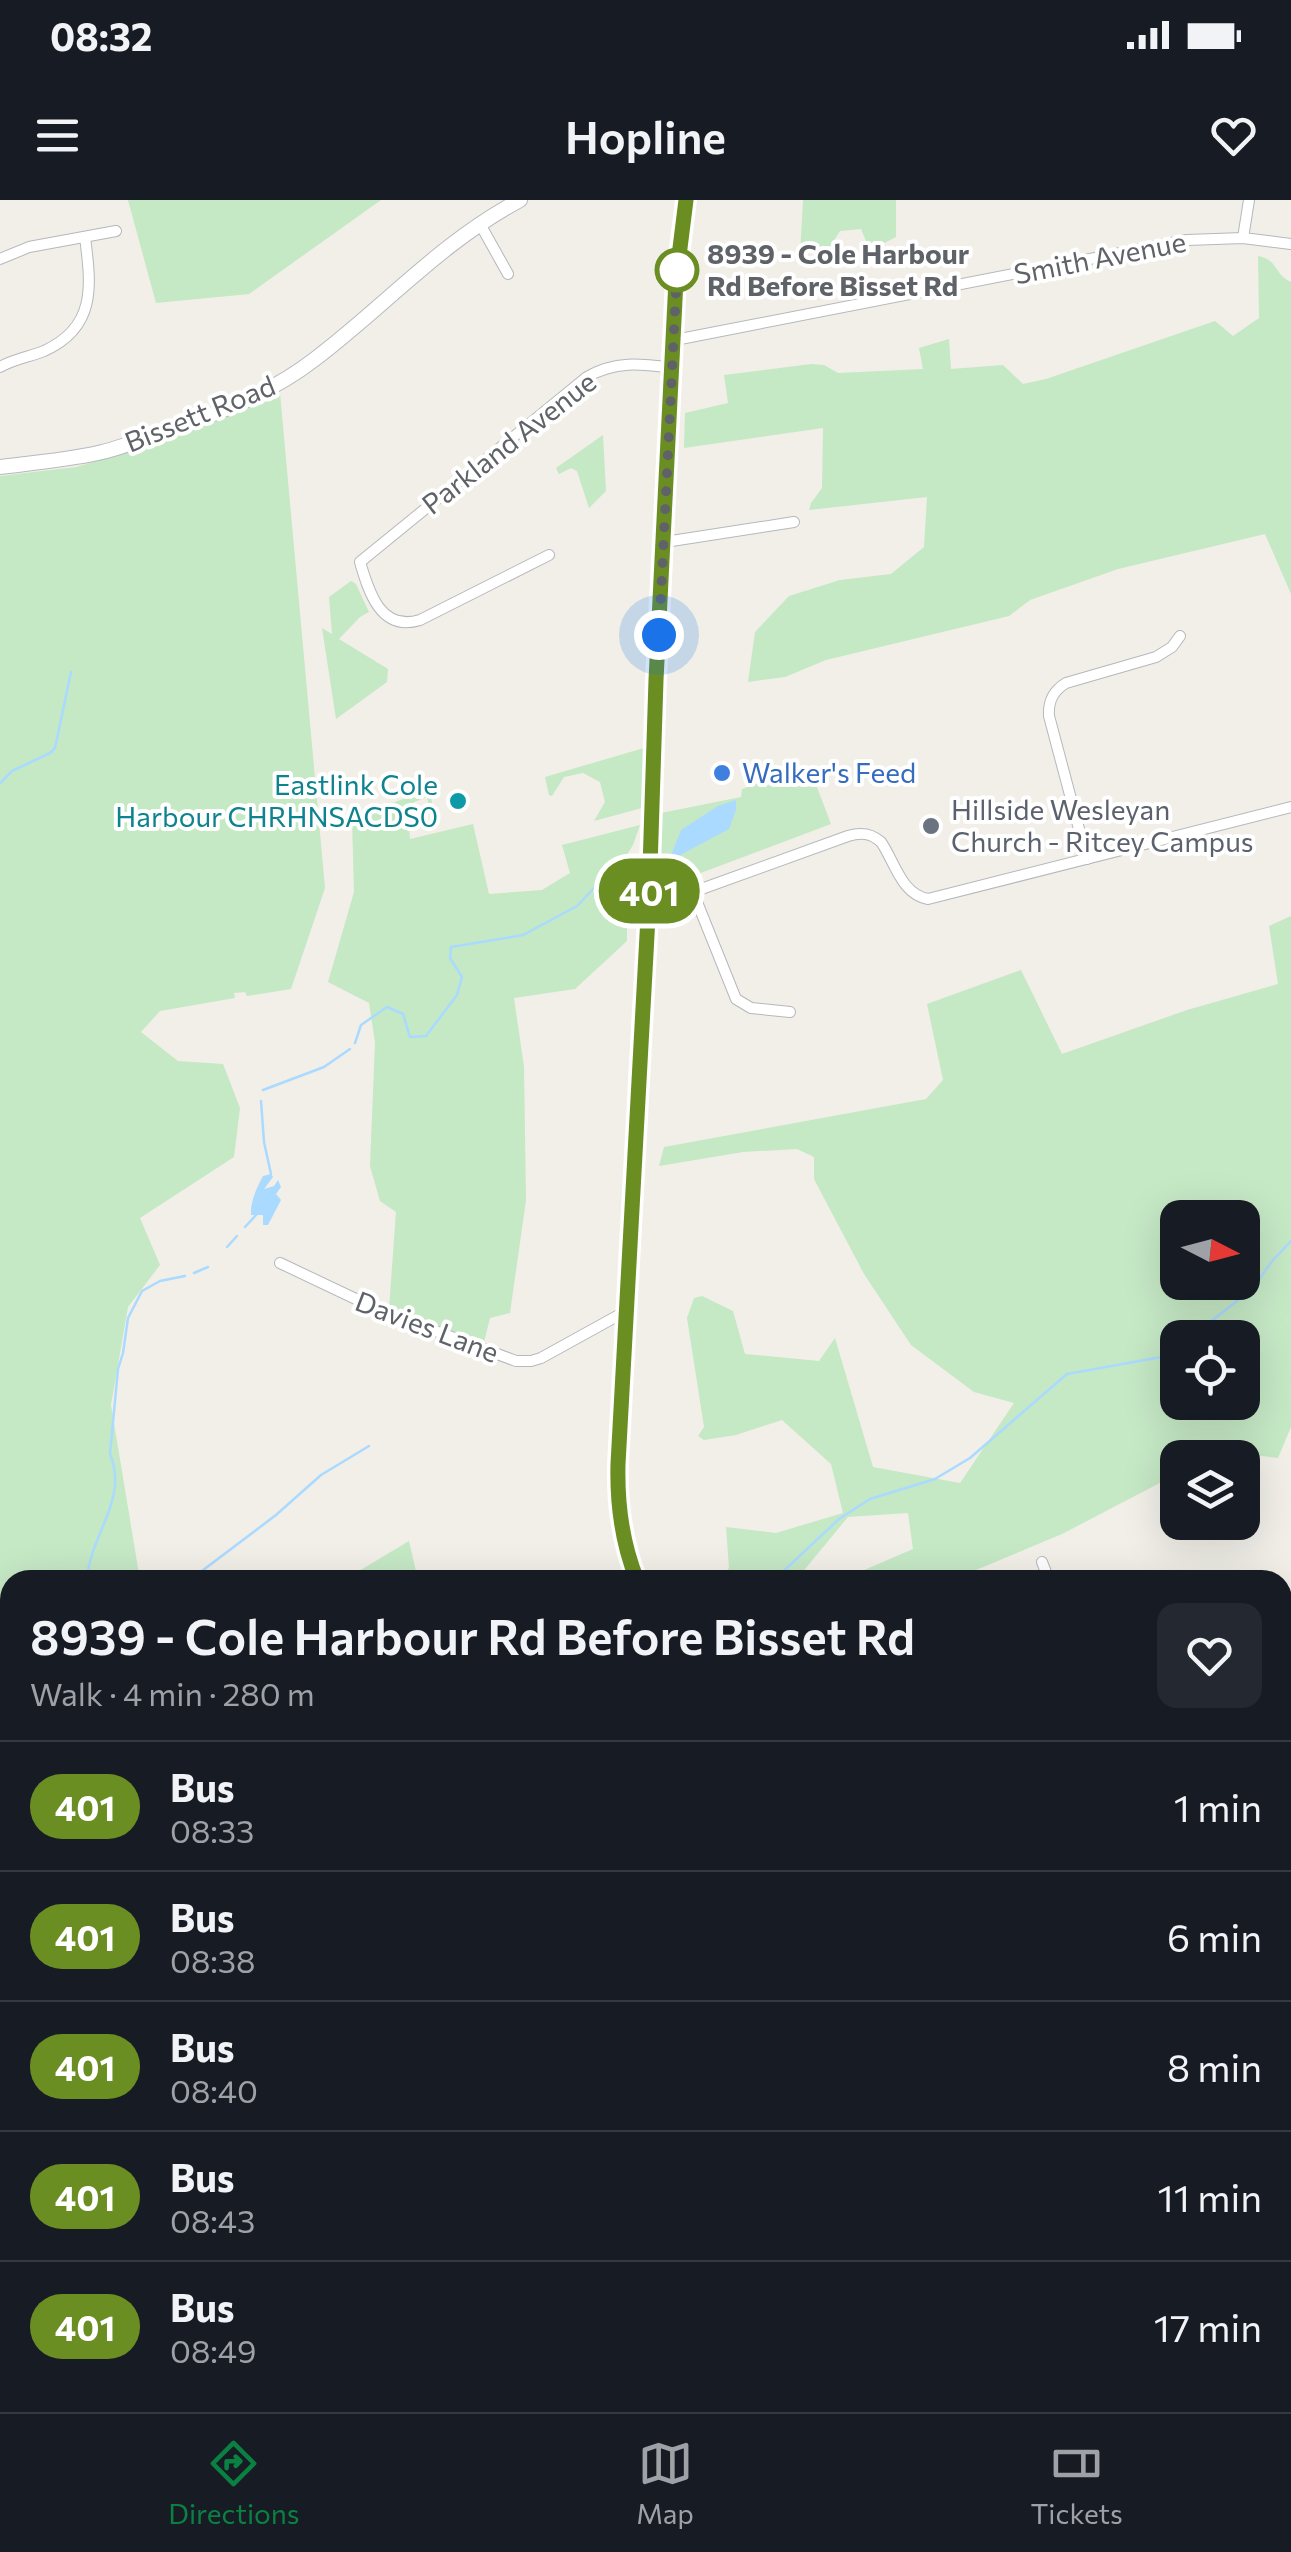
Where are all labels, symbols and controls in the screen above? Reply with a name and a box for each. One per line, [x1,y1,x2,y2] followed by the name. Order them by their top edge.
[50,12,152,59] text: 08:32
[30,108,85,163] icon: menu
[565,108,726,163] text: Hopline
[1206,108,1261,163] icon: heart
[1011,224,1189,290] street label: Smith Avenue
[707,236,970,302] place label: 8939 - Cole Harbour Rd Before Bisset Rd
[656,249,698,291] marker: 8939 - Cole Harbour Rd Before Bisset Rd
[415,364,602,521] street label: Parkland Avenue
[120,368,280,459] street label: Bissett Road
[634,610,684,660] your location
[742,755,916,789] place label: Walker's Feed
[711,762,733,784] marker: Walker's Feed
[115,767,438,833] place label: Eastlink Cole Harbour CHRHNSACDS0
[447,790,469,812] marker: Eastlink Cole Harbour CHRHNSACDS0
[951,792,1254,858] place label: Hillside Wesleyan Church - Ritcey Campus
[920,815,942,837] marker: Hillside Wesleyan Church - Ritcey Campus
[592,858,706,924] line badge: 401
[619,870,679,913] text: 401
[1160,1200,1260,1300] north arrow
[1160,1200,1260,1540] map controls
[351,1283,504,1369] street label: Davies Lane
[1160,1320,1260,1420] button: locate
[1160,1440,1260,1540] button: layers
[1157,1603,1262,1708] button: heart
[30,1606,915,1665] text: 8939 - Cole Harbour Rd Before Bisset Rd
[30,1673,315,1713] text: Walk · 4 min · 280 m
[170,1763,235,1810] text: Bus
[1174,1783,1262,1830] text: 1 min
[55,1785,115,1828] text: 401
[170,1810,254,1850] text: 08:33
[170,1893,235,1940] text: Bus
[1167,1913,1262,1960] text: 6 min
[55,1915,115,1958] text: 401
[170,1940,256,1980] text: 08:38
[170,2023,235,2070] text: Bus
[1167,2043,1262,2090] text: 8 min
[55,2045,115,2088] text: 401
[170,2070,258,2110] text: 08:40
[170,2153,235,2200] text: Bus
[1158,2173,1262,2220] text: 11 min
[55,2175,115,2218] text: 401
[170,2200,255,2240] text: 08:43
[170,2283,235,2330] text: Bus
[1154,2303,1262,2350] text: 17 min
[55,2305,115,2348] text: 401
[170,2330,256,2370] text: 08:49
[168,2436,300,2530] tab: Directions
[636,2436,694,2530] tab: Map
[1030,2436,1123,2530] tab: Tickets

